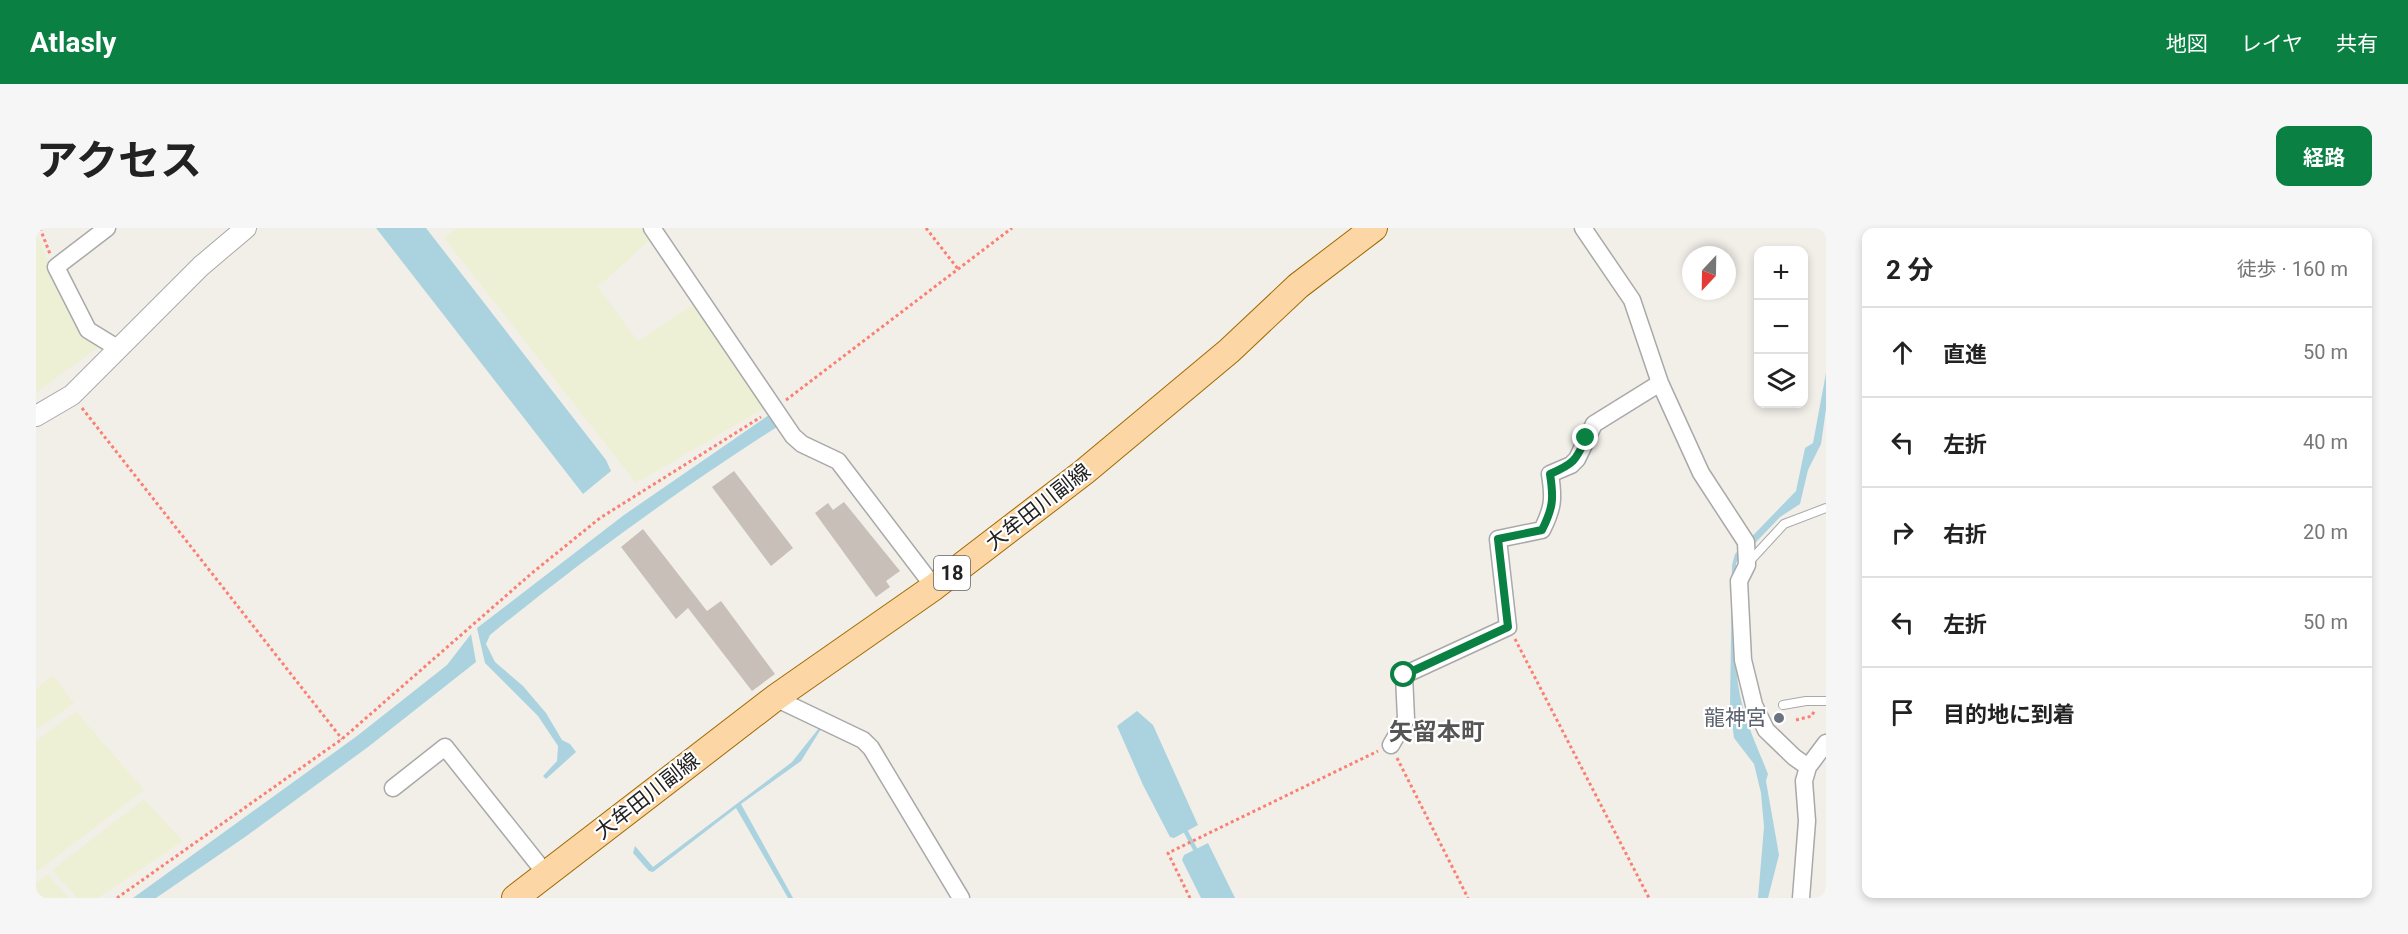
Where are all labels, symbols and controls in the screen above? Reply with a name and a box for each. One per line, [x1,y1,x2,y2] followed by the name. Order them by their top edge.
[30,26,116,59] text: Atlasly
[2166,32,2208,56] text: 地図
[2241,32,2303,56] text: レイヤ
[2336,32,2378,56] text: 共有
[2276,126,2372,186] button: 経路
[36,136,202,185] text: アクセス
[1682,246,1736,300] north arrow
[1754,246,1808,408] map controls
[1754,246,1808,300] button: +
[1886,255,1933,285] text: 2 分
[2237,257,2348,281] text: 徒歩 · 160 m
[1754,300,1808,354] button: −
[1886,336,1919,369] icon: ahead
[2303,340,2348,364] text: 50 m
[1943,342,1987,367] text: 直進
[1754,354,1808,408] button: layers
[1572,424,1598,450] route end
[1886,426,1919,459] icon: left
[2303,430,2348,454] text: 40 m
[1943,432,1987,457] text: 左折
[981,459,1095,555] street label: 大牟田川副線
[1886,516,1919,549] icon: right
[2303,520,2348,544] text: 20 m
[1943,522,1987,547] text: 右折
[934,556,970,590] road number: 18
[1886,606,1919,639] icon: left
[2303,610,2348,634] text: 50 m
[1943,612,1987,637] text: 左折
[1390,661,1416,687] route start
[1886,696,1919,729] icon: arrive
[1943,702,2075,727] text: 目的地に到着
[1704,706,1767,730] place label: 龍神宮
[1772,711,1786,725] marker: 龍神宮
[1389,718,1485,746] district label: 矢留本町
[590,748,704,844] street label: 大牟田川副線

